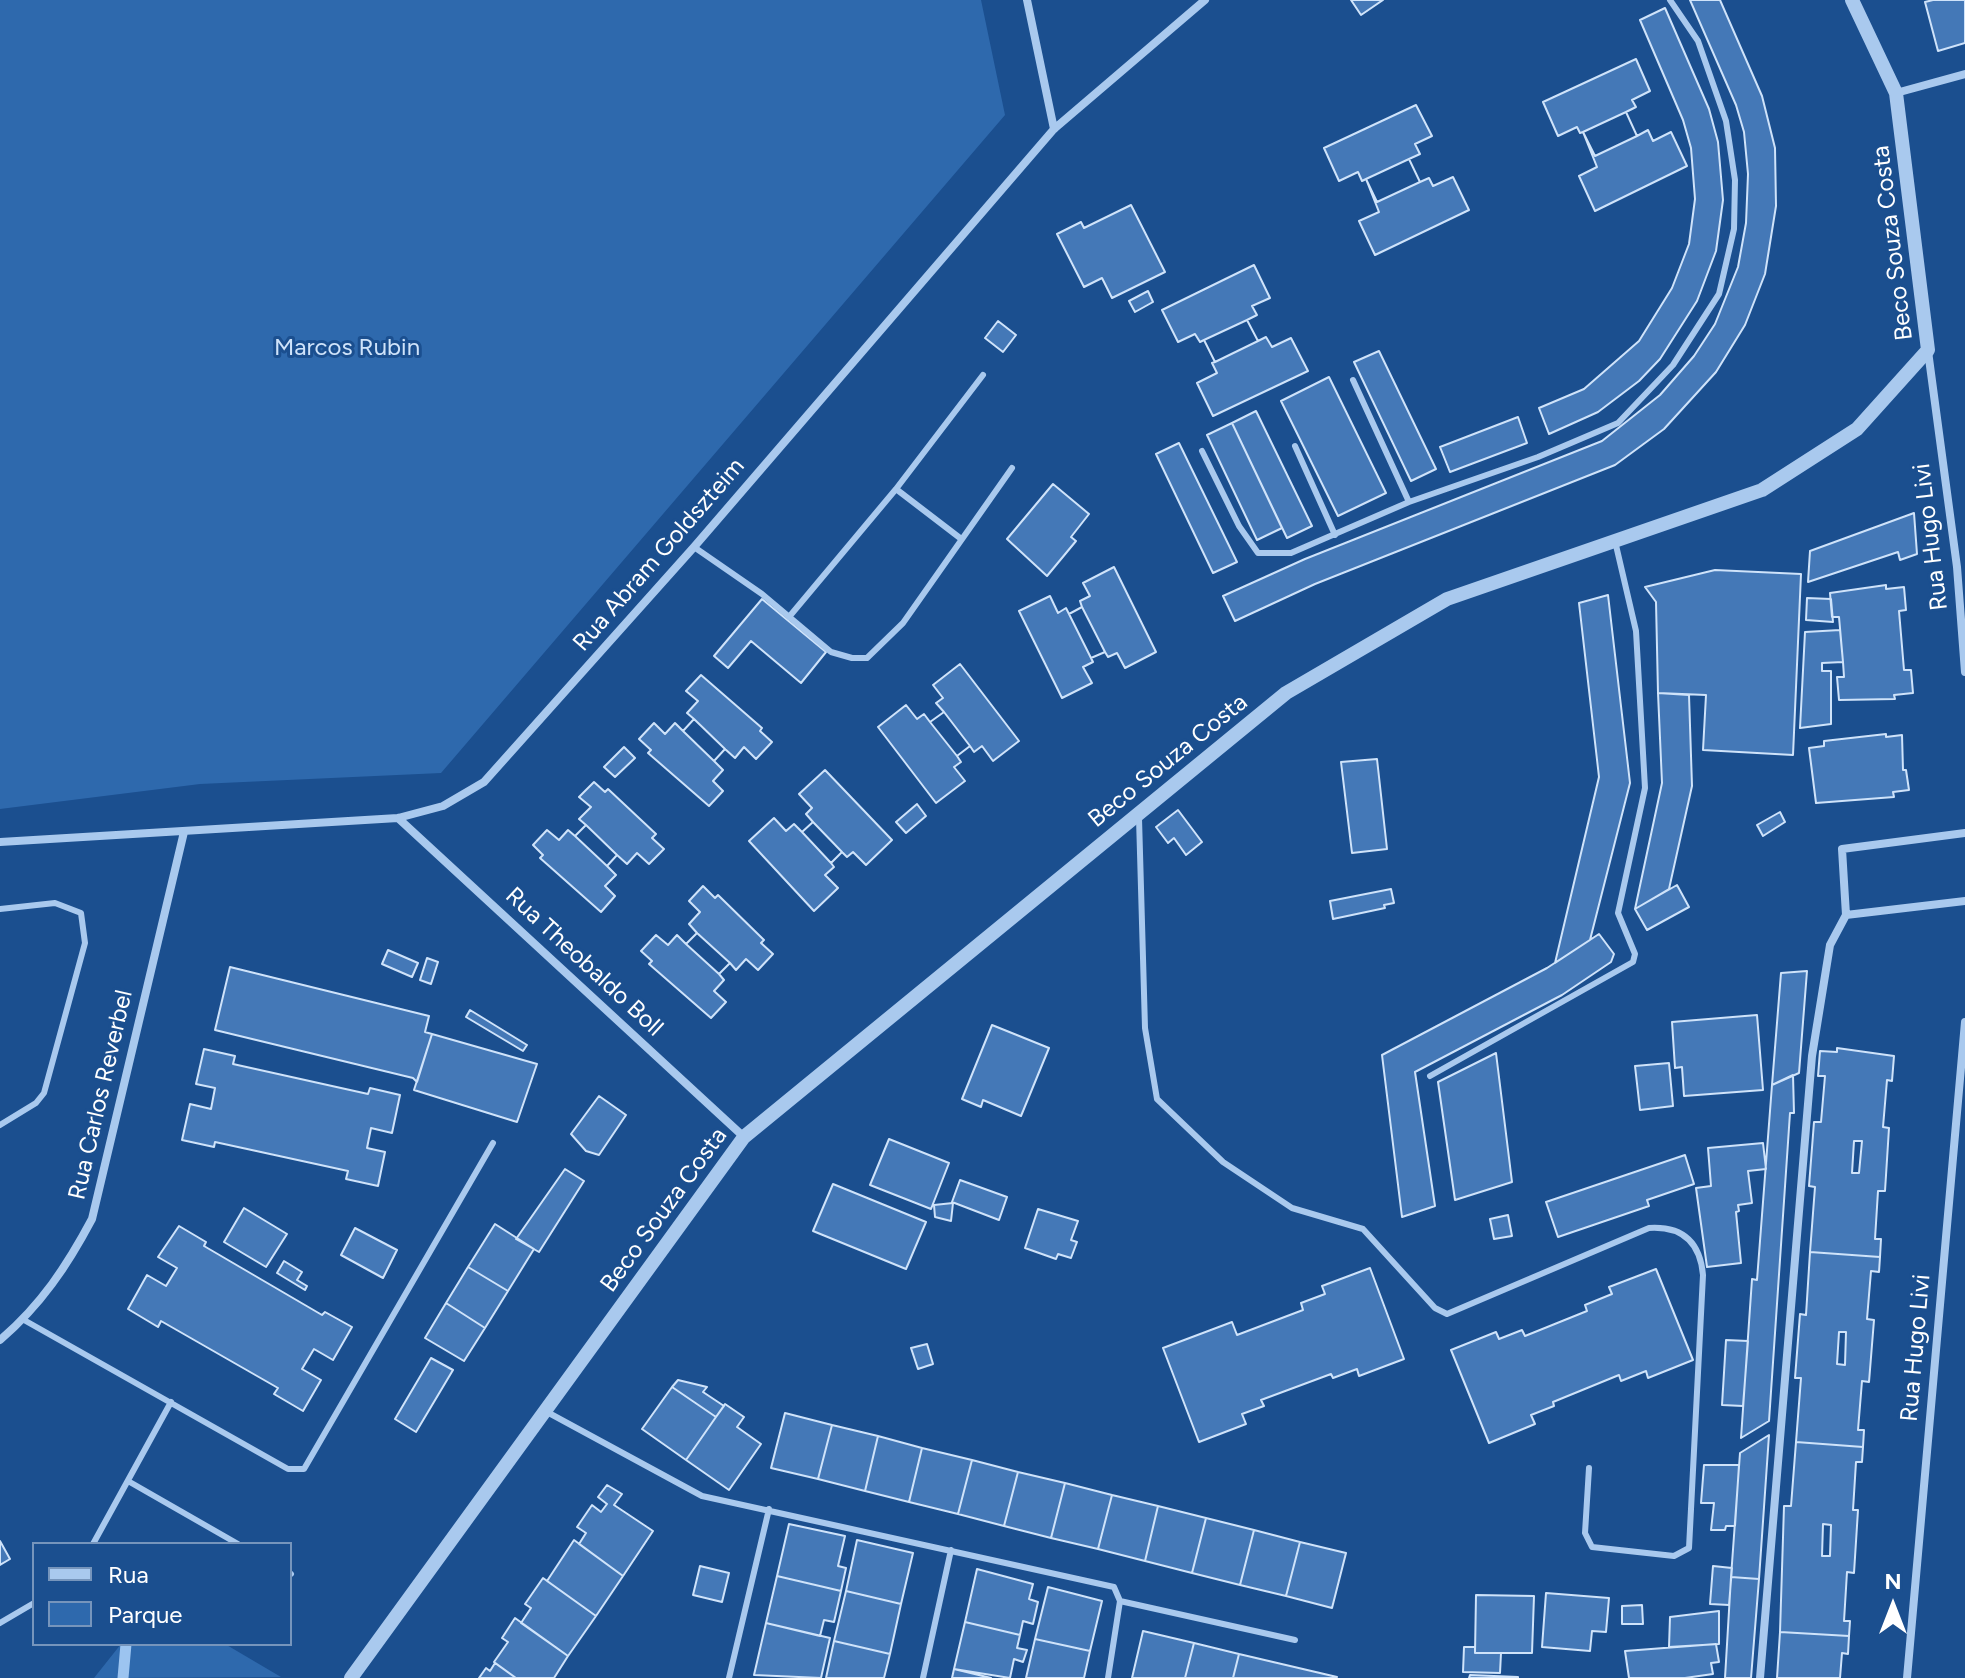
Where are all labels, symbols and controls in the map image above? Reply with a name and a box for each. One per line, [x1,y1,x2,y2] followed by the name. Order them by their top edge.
[1867,144,1919,342] street label: Beco Souza Costa
[274,334,420,362] park label: Marcos Rubin
[567,453,751,657] street label: Rua Abram Goldszteim
[1908,462,1954,612] street label: Rua Hugo Livi
[1083,688,1253,834] street label: Beco Souza Costa
[499,882,669,1042] street label: Rua Theobaldo Boll
[63,987,139,1203] street label: Rua Carlos Reverbel
[595,1122,733,1298] street label: Beco Souza Costa
[1895,1273,1937,1423] street label: Rua Hugo Livi
[32,1542,292,1646] legend
[108,1560,149,1589] text: Rua
[1853,1566,1933,1646] north arrow
[1884,1568,1902,1595] text: N
[108,1600,182,1629] text: Parque

